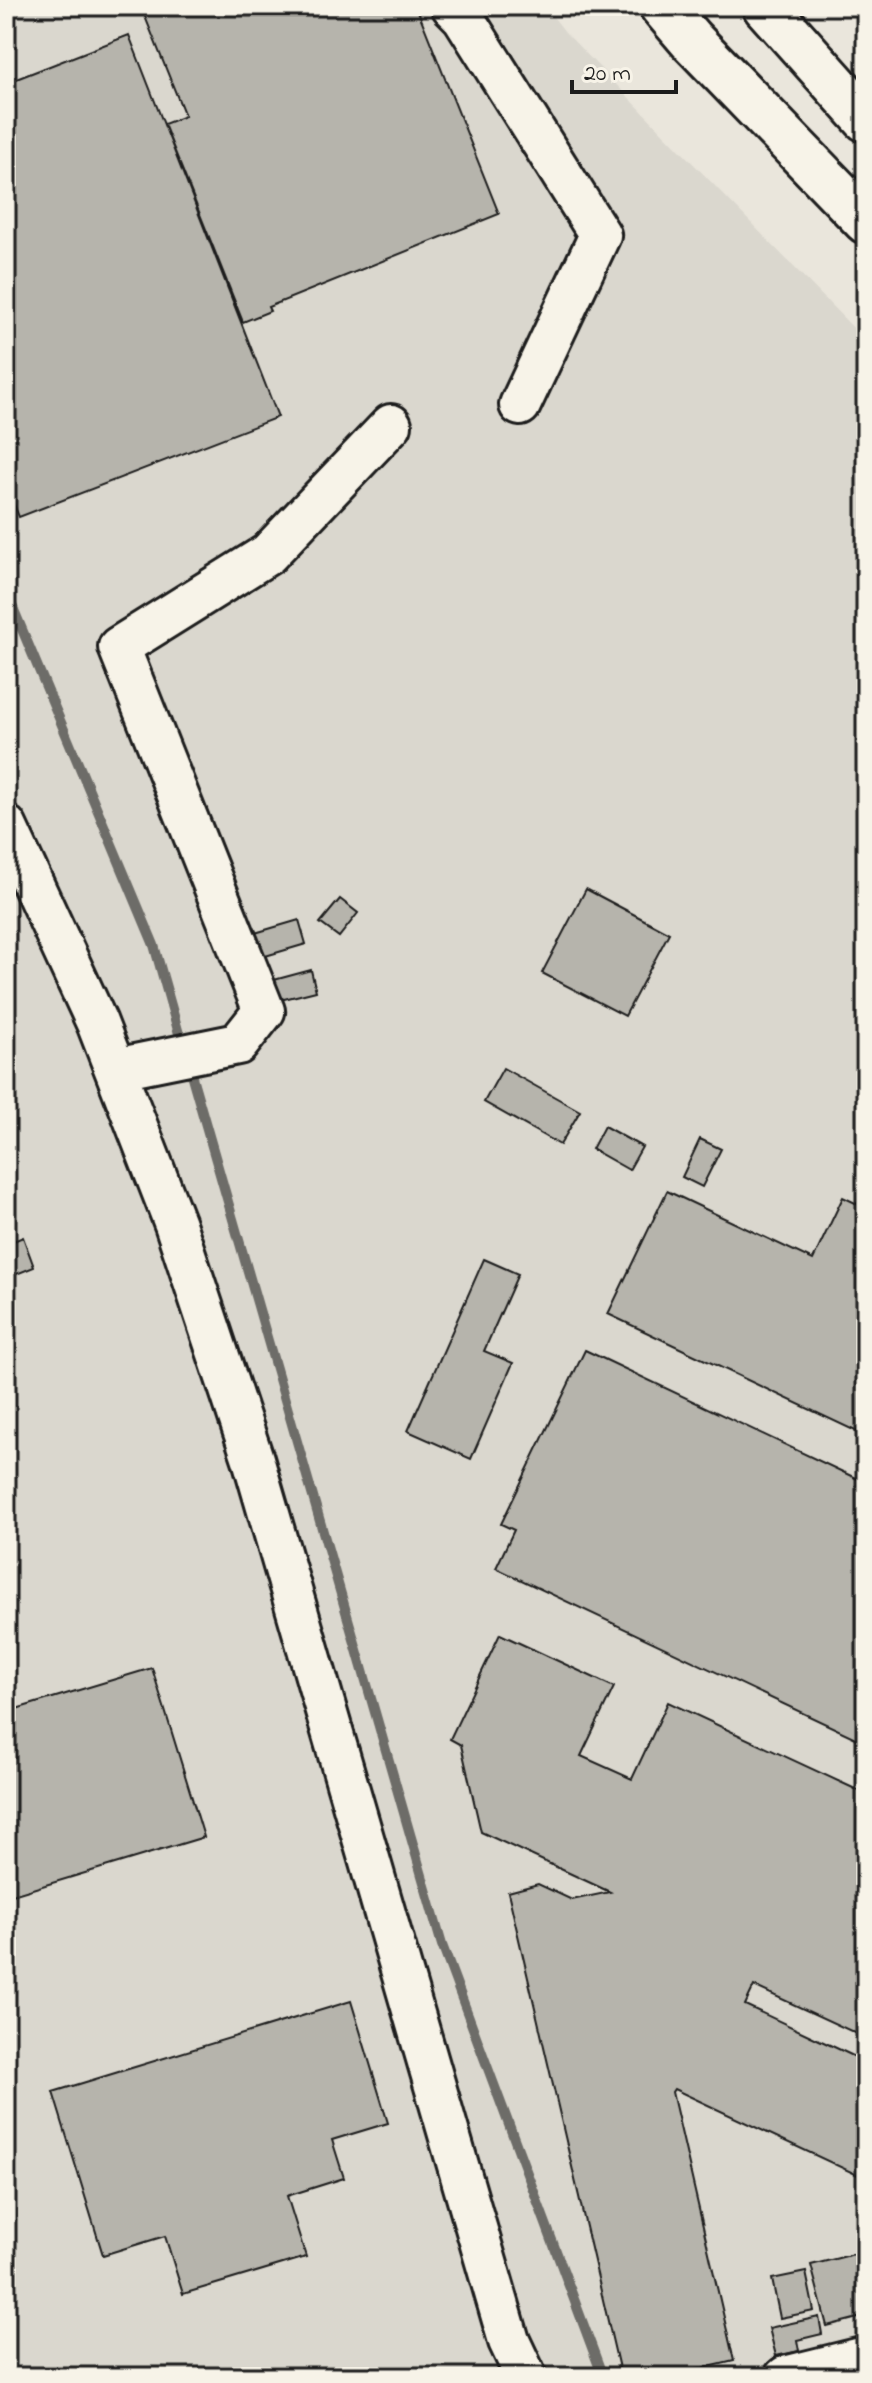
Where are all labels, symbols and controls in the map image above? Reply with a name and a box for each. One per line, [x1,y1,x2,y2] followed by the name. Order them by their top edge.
[572,44,676,94] scale bar
[584,57,631,92] text: 20 m

